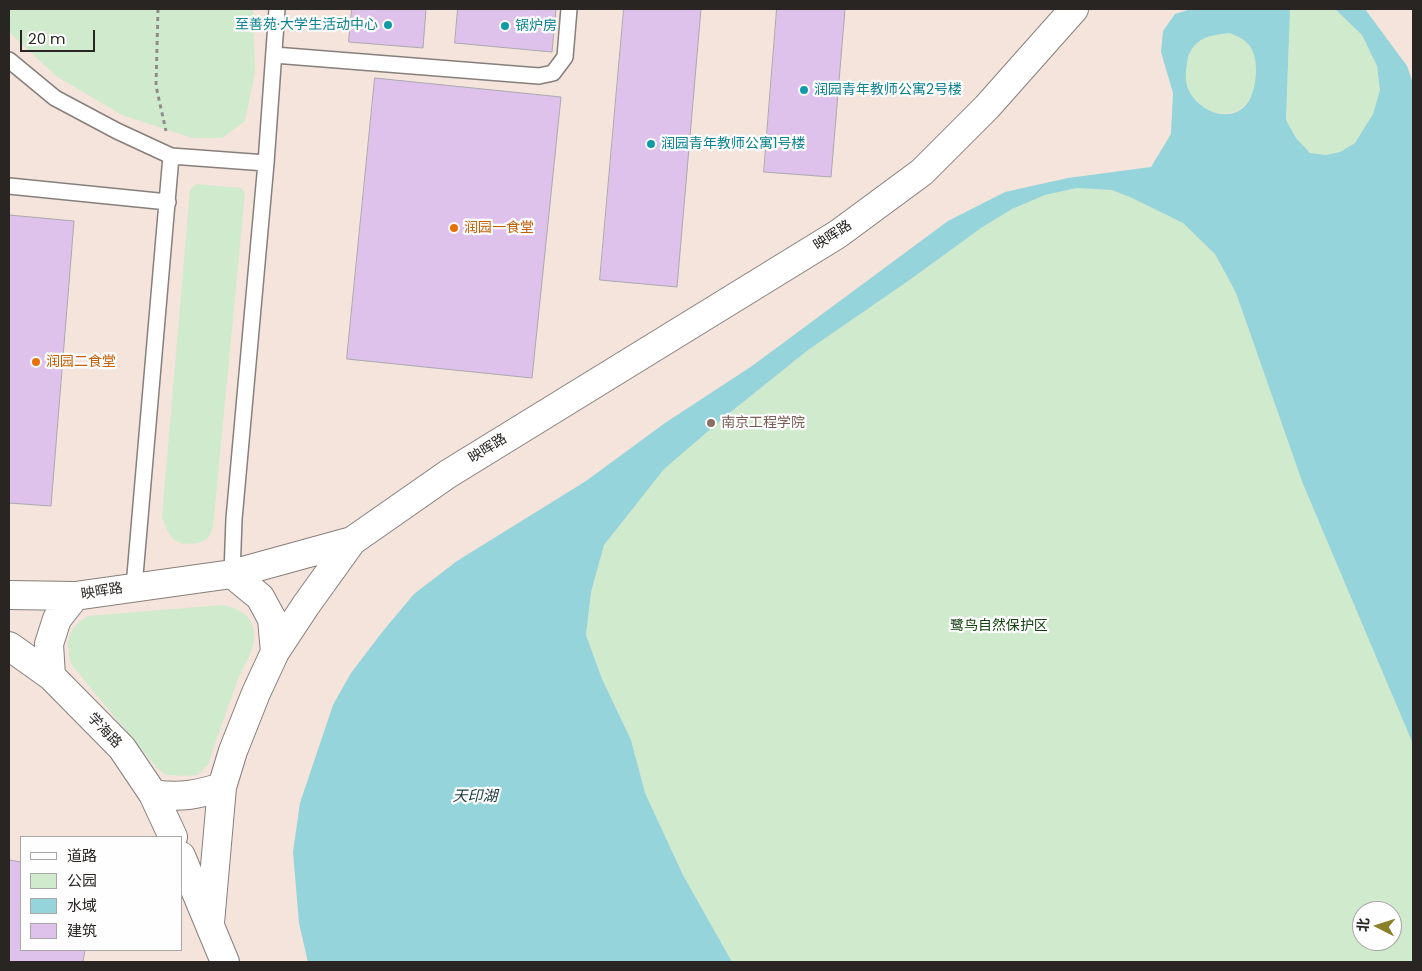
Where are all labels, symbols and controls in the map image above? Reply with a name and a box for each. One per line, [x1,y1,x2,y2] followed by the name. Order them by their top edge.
[235,17,378,33] place label: 至善苑·大学生活动中心
[515,18,557,34] place label: 锅炉房
[382,19,394,31] marker: 至善苑·大学生活动中心
[22,20,98,52] scale bar
[499,20,511,32] marker: 锅炉房
[28,28,66,49] text: 20 m
[814,82,962,98] place label: 润园青年教师公寓2号楼
[798,84,810,96] marker: 润园青年教师公寓2号楼
[661,136,805,152] place label: 润园青年教师公寓1号楼
[645,138,657,150] marker: 润园青年教师公寓1号楼
[811,218,855,254] street label: 映晖路
[464,220,534,236] place label: 润园一食堂
[448,222,460,234] marker: 润园一食堂
[46,354,116,370] place label: 润园二食堂
[30,356,42,368] marker: 润园二食堂
[721,415,805,431] place label: 南京工程学院
[705,417,717,429] marker: 南京工程学院
[466,431,510,467] street label: 映晖路
[80,580,124,604] street label: 映晖路
[950,618,1048,634] park label: 鹭鸟自然保护区
[83,710,125,752] street label: 学海路
[453,788,497,806] water label: 天印湖
[20,836,182,951] legend
[67,845,97,866] text: 道路
[67,870,97,891] text: 公园
[67,895,97,916] text: 水域
[1352,901,1402,951] north arrow
[1352,917,1374,933] text: 北
[67,920,97,941] text: 建筑

